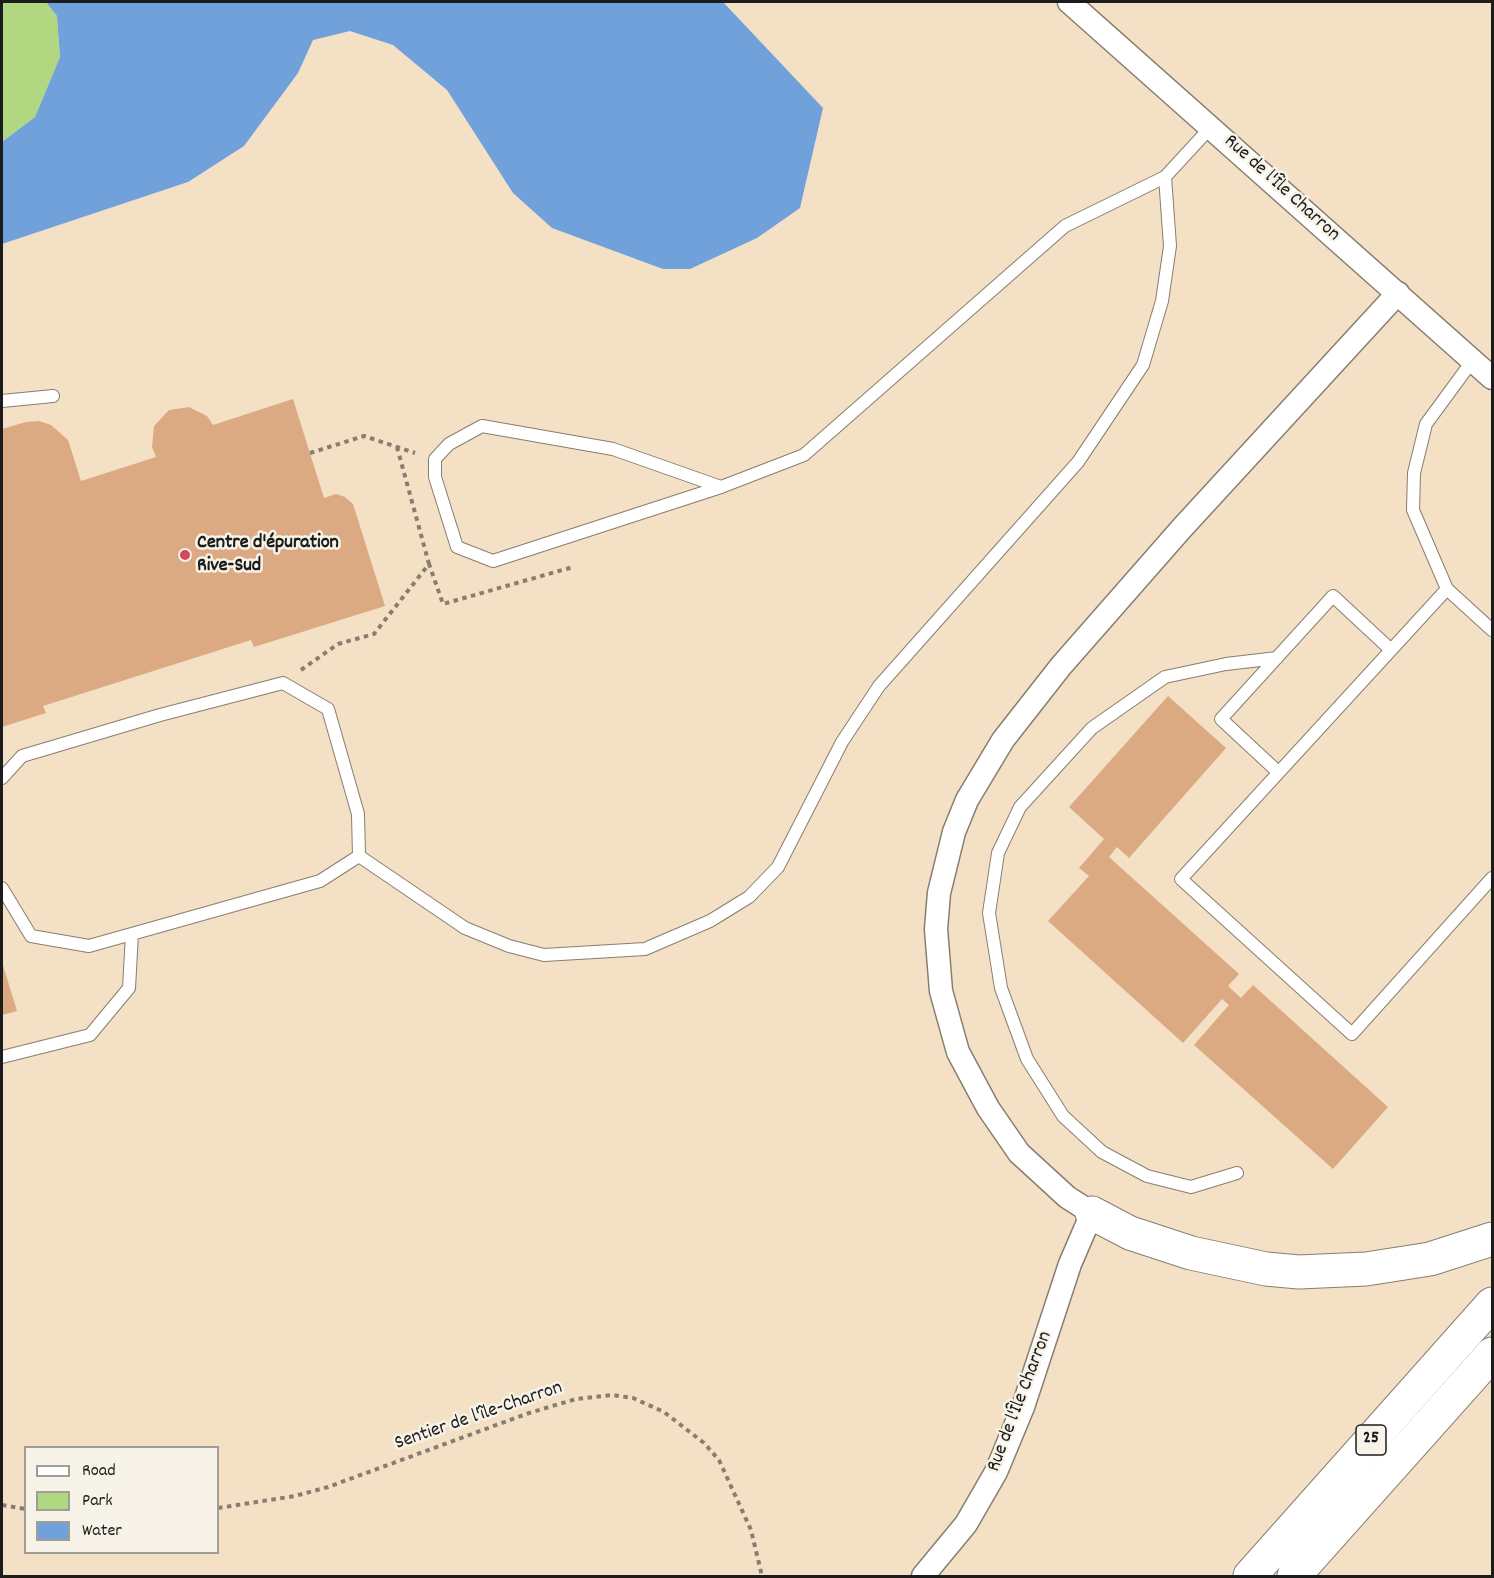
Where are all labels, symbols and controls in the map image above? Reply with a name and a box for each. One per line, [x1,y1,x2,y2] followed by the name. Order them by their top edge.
[1218,130,1344,248] street label: Rue de l'Île Charron
[197,532,339,579] place label: Centre d'épuration Rive-Sud
[178,548,192,562] marker: Centre d'épuration Rive-Sud
[983,1328,1059,1476] street label: Rue de l'Île Charron
[392,1377,566,1457] street label: Sentier de l'île-Charron
[1356,1425,1386,1455] road number: 25
[24,1446,219,1554] legend
[82,1459,116,1484] text: Road
[82,1489,113,1514] text: Park
[82,1519,122,1544] text: Water

